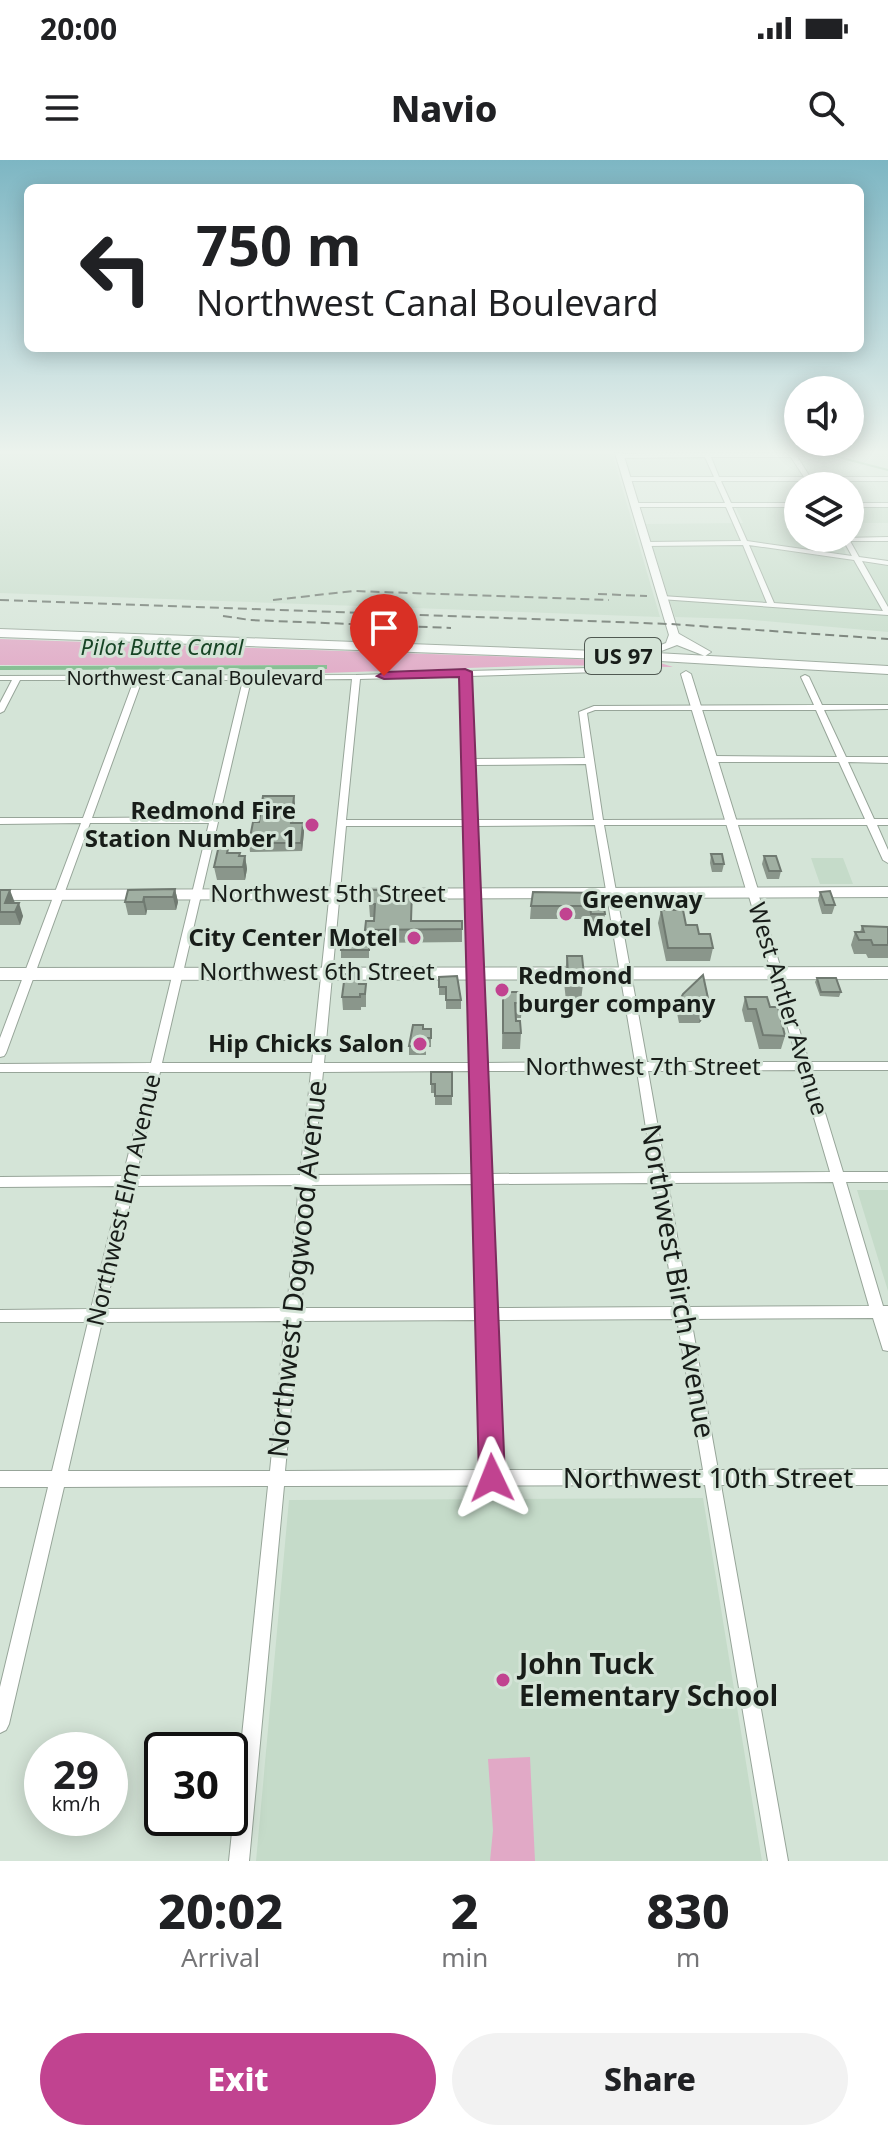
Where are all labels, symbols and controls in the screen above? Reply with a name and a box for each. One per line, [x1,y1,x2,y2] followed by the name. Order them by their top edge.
[40,8,117,49] text: 20:00
[391,84,497,133] text: Navio
[40,86,84,130] icon: menu
[804,86,848,130] icon: search
[196,206,361,282] text: 750 m
[64,216,168,320] icon: left
[196,278,659,327] text: Northwest Canal Boulevard
[784,376,864,552] map controls
[784,376,864,456] button: sound
[784,472,864,552] button: layers
[350,594,418,676] pin
[362,606,406,650] icon: arrive
[81,631,245,661] water label: Pilot Butte Canal
[585,638,661,674] road number: US 97
[67,664,323,691] street label: Northwest Canal Boulevard
[85,793,296,854] place label: Redmond Fire Station Number 1
[303,816,321,834] marker: Redmond Fire Station Number 1
[210,876,446,909] street label: Northwest 5th Street
[582,882,703,943] place label: Greenway Motel
[741,898,837,1119] street label: West Antler Avenue
[557,905,575,923] marker: Greenway Motel
[188,920,398,953] place label: City Center Motel
[405,929,423,947] marker: City Center Motel
[199,954,435,987] street label: Northwest 6th Street
[518,958,716,1019] place label: Redmond burger company
[493,981,511,999] marker: Redmond burger company
[208,1026,404,1059] place label: Hip Chicks Salon
[411,1035,429,1053] marker: Hip Chicks Salon
[525,1049,761,1082] street label: Northwest 7th Street
[78,1071,168,1329] street label: Northwest Elm Avenue
[257,1078,335,1459] street label: Northwest Dogwood Avenue
[633,1121,725,1441] street label: Northwest Birch Avenue
[450,1436,534,1520] position arrow
[563,1458,853,1496] street label: Northwest 10th Street
[516,1644,778,1714] place label: John Tuck Elementary School
[494,1671,512,1689] marker: John Tuck Elementary School
[144,1732,248,1836] speed limit sign: 30
[53,1746,99,1801] text: 29
[51,1790,101,1817] text: km/h
[158,1878,283,1943] text: 20:02
[451,1878,479,1943] text: 2
[647,1878,730,1943] text: 830
[181,1939,260,1975] text: Arrival
[441,1939,488,1975] text: min
[676,1939,700,1975] text: m
[40,2033,436,2125] button: Exit
[452,2033,848,2125] button: Share

